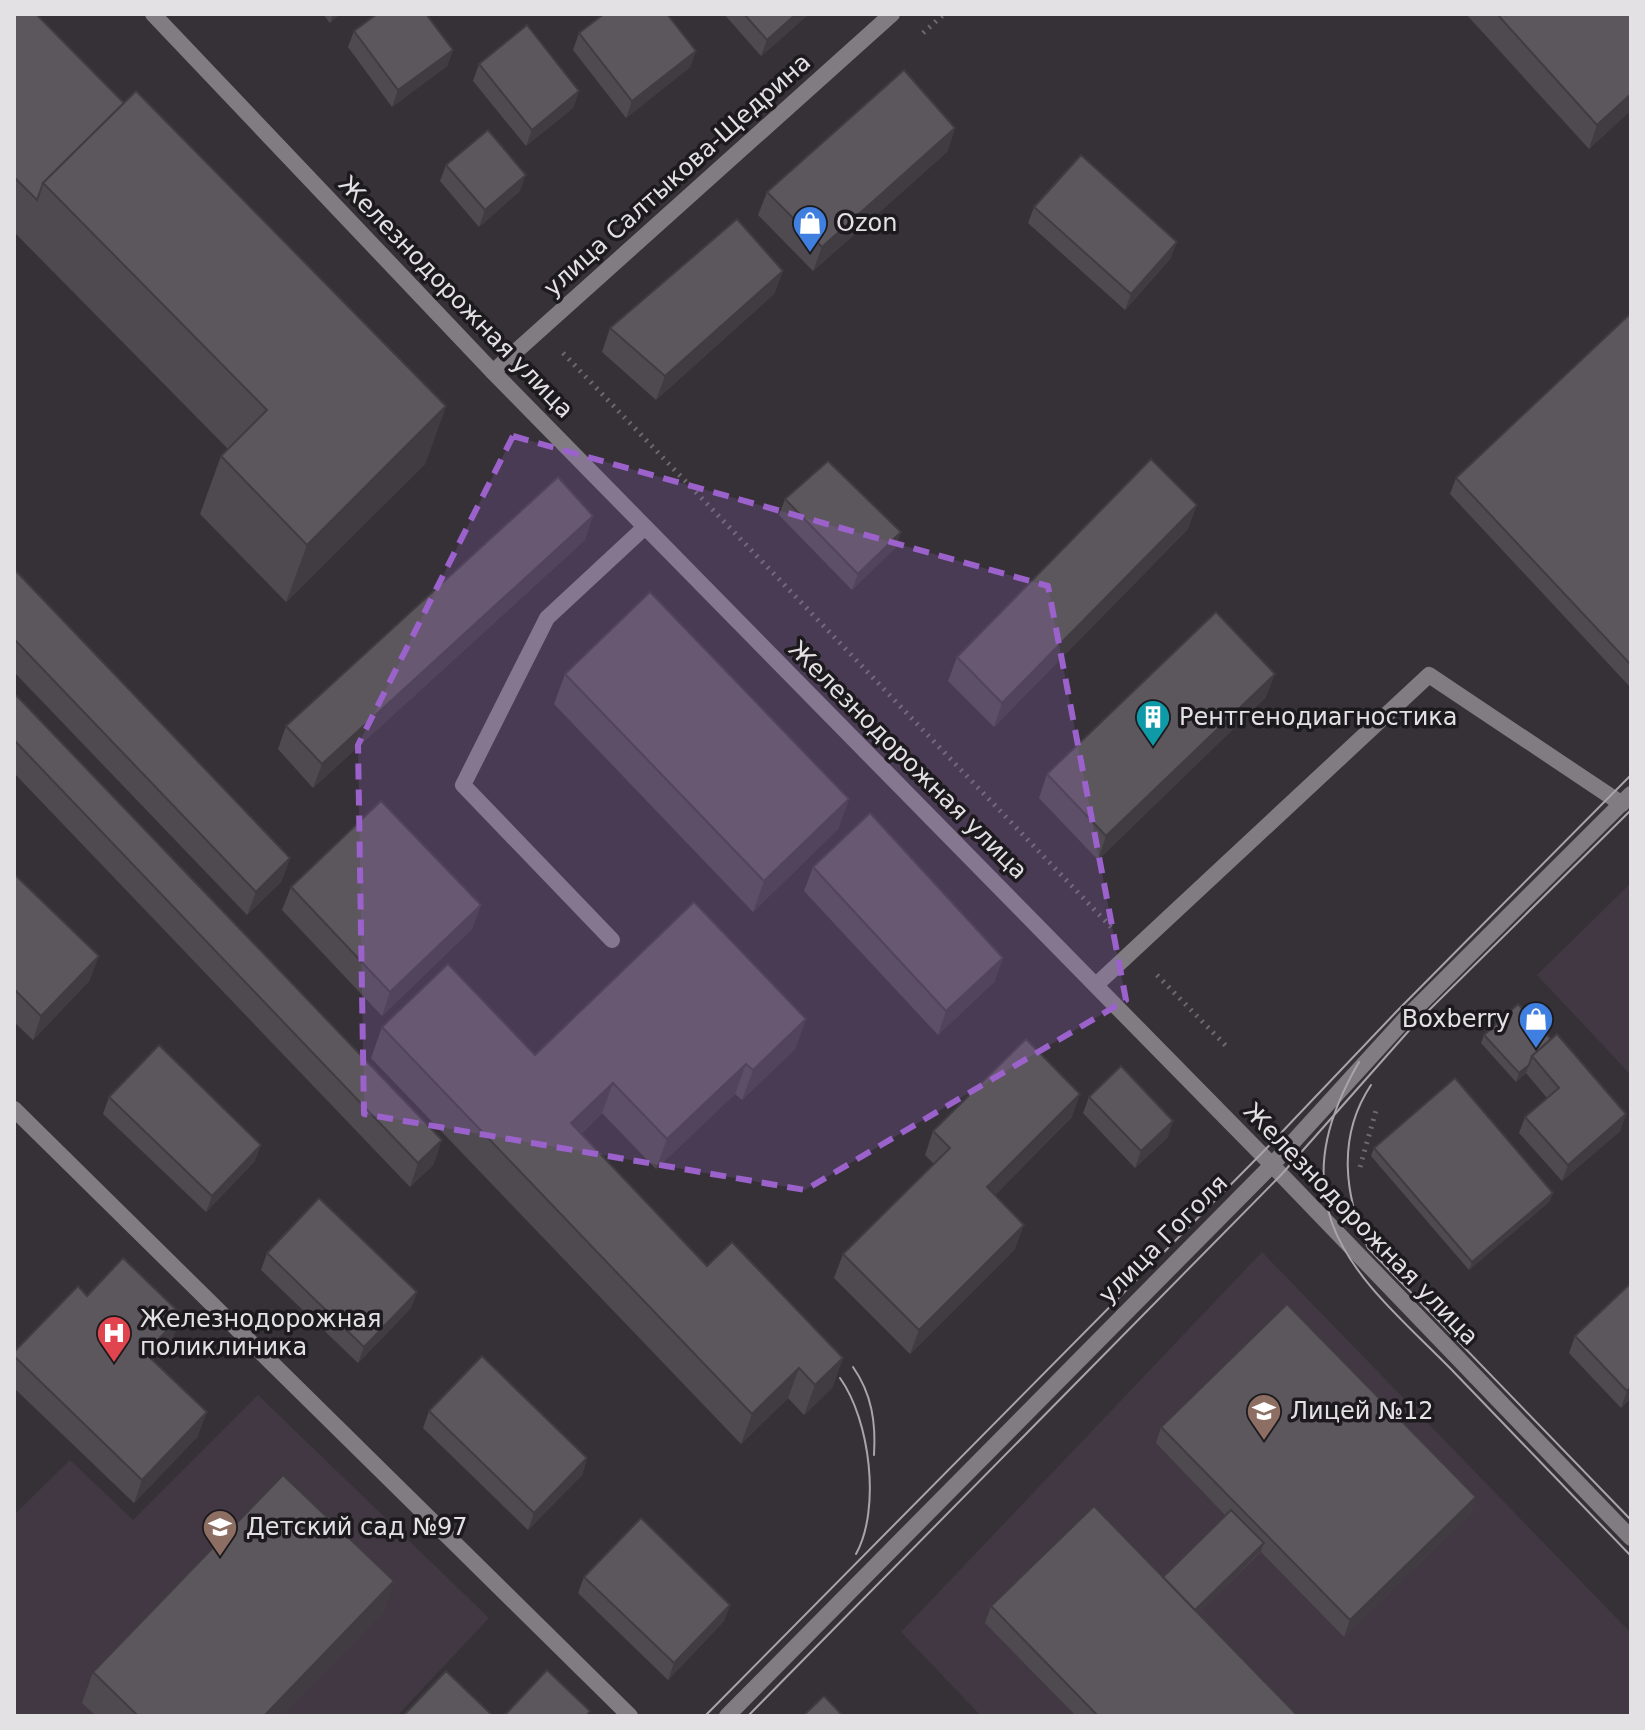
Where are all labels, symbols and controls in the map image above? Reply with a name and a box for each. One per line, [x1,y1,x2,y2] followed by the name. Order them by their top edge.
[538,48,816,302] street label: улица Салтыкова-Щедрина
[333,170,579,424] street label: Железнодорожная улица
[791,204,829,254] shop icon: Ozon
[836,209,897,237] place label: Ozon
[783,635,1033,885] street label: Железнодорожная улица
[1134,698,1172,748] building icon: Рентгенодиагностика
[1179,703,1458,731] place label: Рентгенодиагностика
[1517,1000,1555,1050] shop icon: Boxberry
[1402,1005,1510,1033] place label: Boxberry
[1238,1097,1484,1351] street label: Железнодорожная улица
[1093,1169,1233,1309] street label: улица Гоголя
[140,1305,382,1361] place label: Железнодорожная поликлиника
[95,1314,133,1364] hospital icon: Железнодорожная поликлиника
[1245,1392,1283,1442] school or university icon: Лицей №12
[1290,1397,1433,1425] place label: Лицей №12
[201,1508,239,1558] school or university icon: Детский сад №97
[246,1513,468,1541] place label: Детский сад №97

